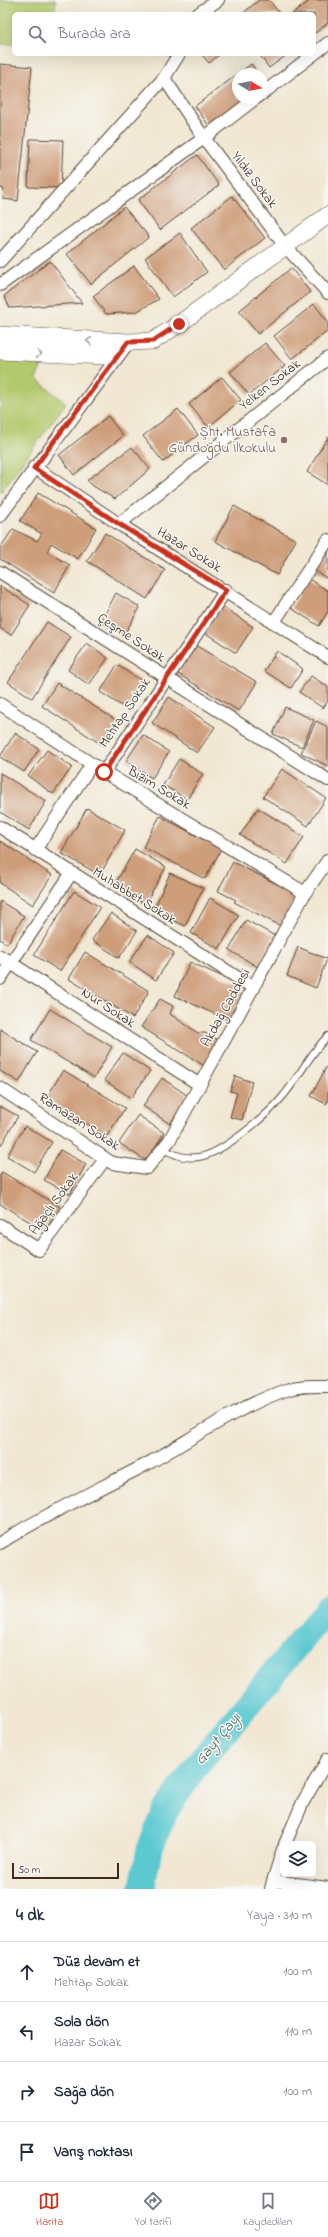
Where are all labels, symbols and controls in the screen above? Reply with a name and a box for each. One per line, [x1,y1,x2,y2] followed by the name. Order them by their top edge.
[12,12,316,56] search box
[26,23,48,45] icon: search
[58,23,131,45] text: Burada ara
[232,68,268,104] north arrow
[226,147,283,214] street label: Yıldız Sokak
[170,315,188,333] route end
[86,336,92,345] one-way arrow
[36,349,42,358] one-way arrow
[235,354,306,416] street label: Yelken Sokak
[169,422,276,460] place label: Şht. Mustafa Gündoğdu İlkokulu
[279,435,289,445] marker: Şht. Mustafa Gündoğdu İlkokulu
[153,522,226,579] street label: Hazar Sokak
[93,608,170,668] street label: Çeşme Sokak
[94,673,157,752] street label: Mehtap Sokak
[123,760,195,816] street label: Bizim Sokak
[95,763,113,781] route start
[88,862,181,931] street label: Muhabbet Sokak
[196,965,257,1052] street label: Akdağ Caddesi
[77,983,140,1034] street label: Nur Sokak
[34,1088,125,1157] street label: Ramazan Sokak
[24,1168,85,1240] street label: Ağaçlı Sokak
[190,1708,247,1770] water label: Gayt Çayı
[280,1841,316,1877] map controls
[280,1841,316,1877] button: layers
[12,1861,119,1880] scale bar
[18,1862,40,1878] text: 50 m
[16,1903,44,1928] text: 4 dk
[247,1906,312,1925] text: Yaya · 310 m
[54,1951,140,1973] text: Düz devam et
[16,1961,38,1983] icon: ahead
[283,1962,312,1981] text: 100 m
[54,1973,129,1992] text: Mehtap Sokak
[54,2011,109,2033] text: Sola dön
[16,2021,38,2043] icon: left
[285,2022,312,2041] text: 110 m
[54,2033,121,2052] text: Hazar Sokak
[16,2081,38,2103] icon: right
[54,2081,114,2103] text: Sağa dön
[283,2082,312,2101] text: 100 m
[16,2141,38,2163] icon: arrive
[54,2141,133,2163] text: Varış noktası
[36,2190,63,2230] tab: Harita
[135,2190,171,2230] tab: Yol tarifi
[243,2190,292,2230] tab: Kaydedilen

